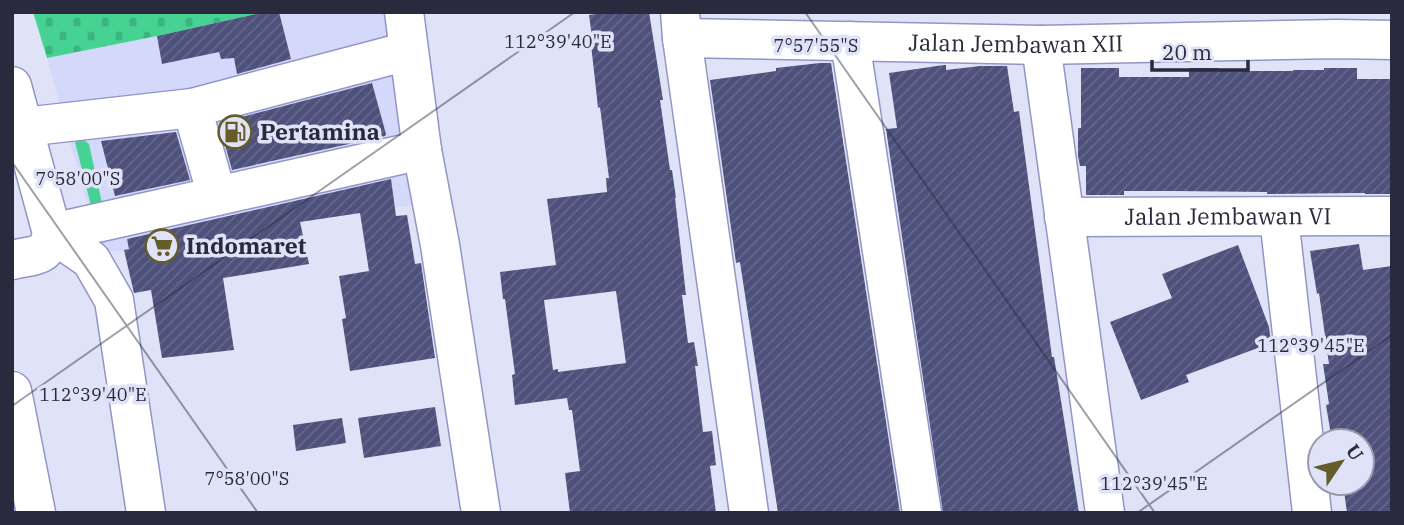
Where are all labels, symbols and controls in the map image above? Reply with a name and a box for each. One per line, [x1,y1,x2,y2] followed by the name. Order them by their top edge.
[908,26,1124,59] street label: Jalan Jembawan XII
[1152,28,1248,72] scale bar
[504,30,612,53] text: 112°39'40"E
[774,34,858,57] text: 7°57'55"S
[1162,38,1212,66] text: 20 m
[216,113,254,151] fuel station icon: Pertamina
[260,116,380,146] place label: Pertamina
[36,167,120,190] text: 7°58'00"S
[1124,200,1332,231] street label: Jalan Jembawan VI
[143,227,181,265] supermarket icon: Indomaret
[186,230,307,260] place label: Indomaret
[1257,334,1365,357] text: 112°39'45"E
[39,383,147,406] text: 112°39'40"E
[1306,427,1376,497] north arrow
[1341,439,1369,465] text: U
[205,467,289,490] text: 7°58'00"S
[1100,472,1208,495] text: 112°39'45"E

